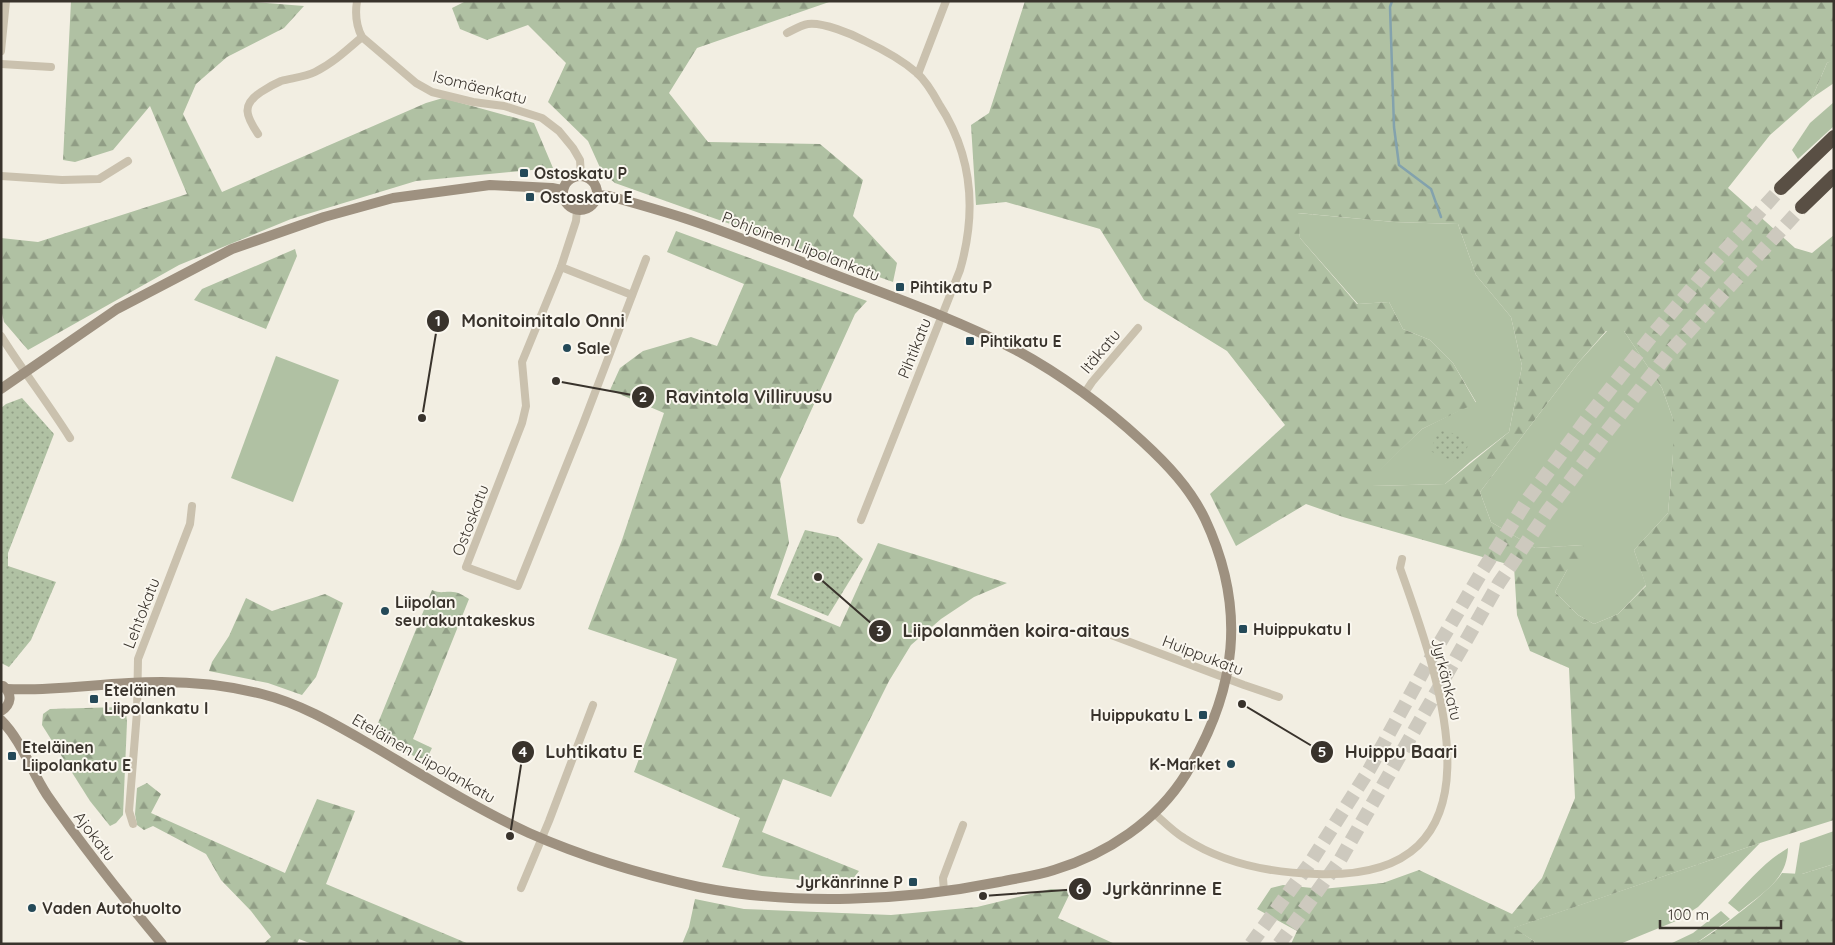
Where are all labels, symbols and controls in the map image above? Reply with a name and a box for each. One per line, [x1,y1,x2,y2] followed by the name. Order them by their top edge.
[431,66,529,108] street label: Isomäenkatu
[534,163,628,183] place label: Ostoskatu P
[518,167,530,179] marker: Ostoskatu P
[540,187,633,207] place label: Ostoskatu E
[524,191,536,203] marker: Ostoskatu E
[719,207,883,285] street label: Pohjoinen Liipolankatu
[910,277,993,297] place label: Pihtikatu P
[894,281,906,293] marker: Pihtikatu P
[426,305,634,338] callout: Monitoimitalo Onni
[461,309,625,332] text: Monitoimitalo Onni
[435,311,441,330] text: 1
[893,315,935,381] street label: Pihtikatu
[1076,325,1124,377] street label: Itäkatu
[980,331,1062,351] place label: Pihtikatu E
[964,335,976,347] marker: Pihtikatu E
[577,338,610,358] place label: Sale
[561,342,573,354] marker: Sale
[630,380,842,413] callout: Ravintola Villiruusu
[666,385,832,408] text: Ravintola Villiruusu
[639,387,647,406] text: 2
[447,481,493,559] street label: Ostoskatu
[118,575,164,651] street label: Lehtokatu
[395,592,535,630] place label: Liipolan seurakuntakeskus
[379,605,391,617] marker: Liipolan seurakuntakeskus
[867,615,1139,648] callout: Liipolanmäen koira-aitaus
[903,619,1130,642] text: Liipolanmäen koira-aitaus
[1253,619,1351,639] place label: Huippukatu I
[876,621,884,640] text: 3
[1237,623,1249,635] marker: Huippukatu I
[1160,630,1246,680] street label: Huippukatu
[1427,636,1467,722] street label: Jyrkänkatu
[104,680,208,718] place label: Eteläinen Liipolankatu I
[88,693,100,705] marker: Eteläinen Liipolankatu I
[1090,705,1193,725] place label: Huippukatu L
[349,709,499,807] street label: Eteläinen Liipolankatu
[1197,709,1209,721] marker: Huippukatu L
[510,735,653,768] callout: Luhtikatu E
[1309,736,1467,769] callout: Huippu Baari
[22,737,131,775] place label: Eteläinen Liipolankatu E
[545,740,643,763] text: Luhtikatu E
[1345,740,1457,763] text: Huippu Baari
[519,742,528,761] text: 4
[1318,742,1326,761] text: 5
[6,750,18,762] marker: Eteläinen Liipolankatu E
[1149,754,1221,774] place label: K-Market
[1225,758,1237,770] marker: K-Market
[70,807,120,865] street label: Ajokatu
[796,872,903,892] place label: Jyrkänrinne P
[1067,873,1232,906] callout: Jyrkänrinne E
[907,876,919,888] marker: Jyrkänrinne P
[1102,877,1222,900] text: Jyrkänrinne E
[1076,879,1084,898] text: 6
[42,898,182,918] place label: Vaden Autohuolto
[1660,898,1781,930] scale bar
[26,902,38,914] marker: Vaden Autohuolto
[1668,905,1709,924] text: 100 m

